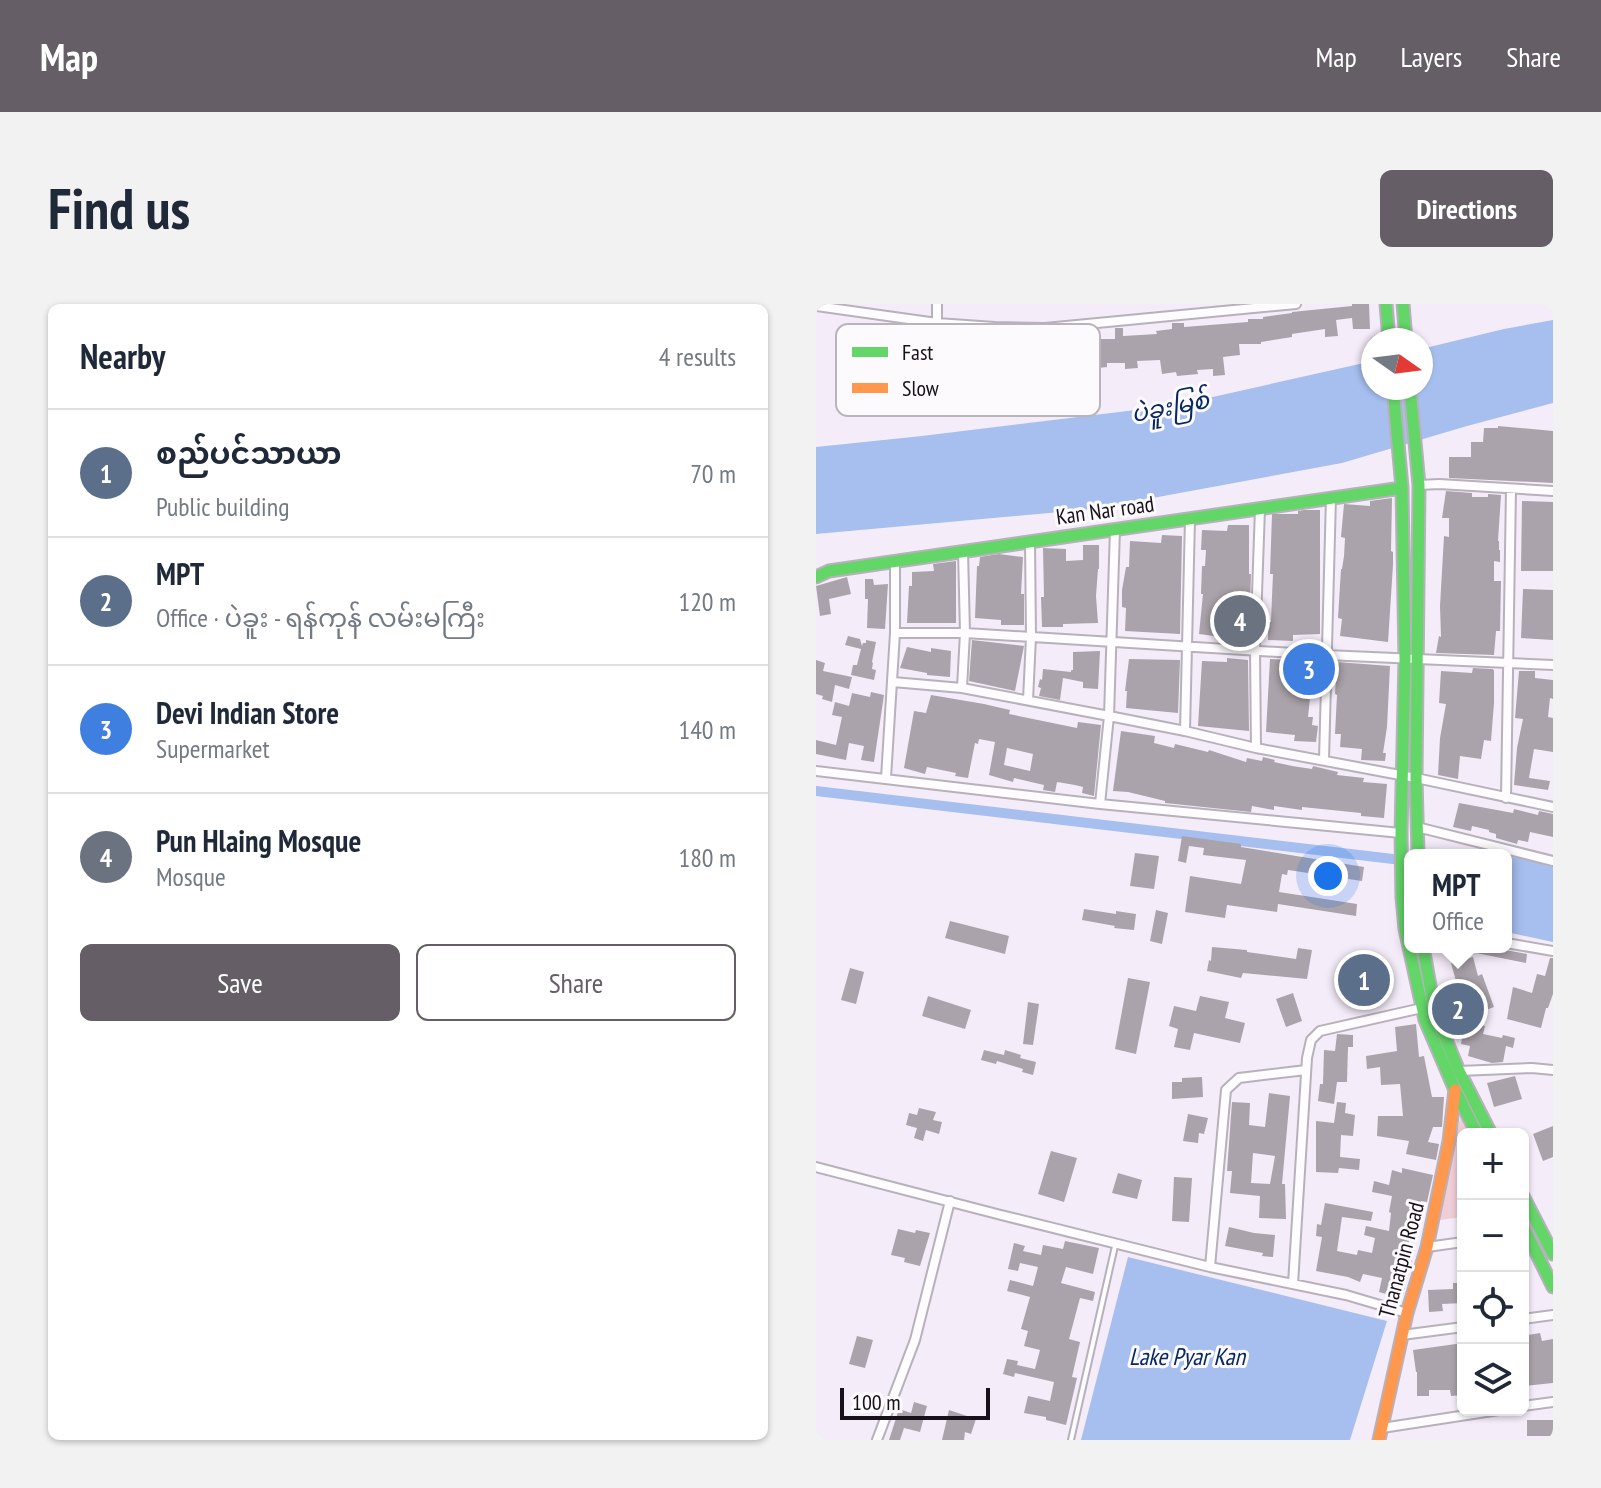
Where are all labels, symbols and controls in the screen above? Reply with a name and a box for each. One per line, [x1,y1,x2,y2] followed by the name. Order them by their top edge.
[40,32,98,81] text: Map
[1315,38,1357,75] text: Map
[1401,38,1462,75] text: Layers
[1506,38,1561,75] text: Share
[1380,170,1553,247] button: Directions
[48,172,190,244] text: Find us
[836,324,1100,416] legend
[1361,328,1433,400] north arrow
[80,334,165,378] text: Nearby
[902,338,933,366] text: Fast
[659,340,736,373] text: 4 results
[902,374,939,402] text: Slow
[1128,383,1214,434] water label: ပဲခူးမြစ်
[156,433,342,472] text: စည်ပင်သာယာ
[100,457,112,490] text: 1
[690,457,736,490] text: 70 m
[1054,489,1156,531] street label: Kan Nar road
[156,490,289,523] text: Public building
[156,554,204,593] text: MPT
[100,585,112,618] text: 2
[678,585,736,618] text: 120 m
[1214,591,1266,651] pin: 4
[156,601,485,634] text: Office · ပဲခူး - ရန်ကုန် လမ်းမကြီး
[1283,639,1335,699] pin: 3
[156,693,339,732] text: Devi Indian Store
[100,713,112,746] text: 3
[678,713,736,746] text: 140 m
[156,732,270,765] text: Supermarket
[156,821,361,860] text: Pun Hlaing Mosque
[100,841,112,874] text: 4
[678,841,736,874] text: 180 m
[1404,849,1512,953] popup
[1308,856,1348,896] your location
[156,860,226,893] text: Mosque
[1432,865,1480,904] text: MPT
[1432,904,1484,937] text: Office
[80,944,400,1021] button: Save
[416,944,736,1021] button: Share
[1338,950,1390,1010] pin: 1
[1432,979,1484,1039] pin: 2
[1457,1128,1529,1416] map controls
[1457,1128,1529,1200] button: +
[1372,1199,1430,1321] street label: Thanatpin Road
[1457,1200,1529,1272] button: −
[1457,1272,1529,1344] button: locate
[1129,1341,1246,1372] water label: Lake Pyar Kan
[1457,1344,1529,1416] button: layers
[840,1384,990,1420] scale bar
[852,1388,901,1416] text: 100 m

